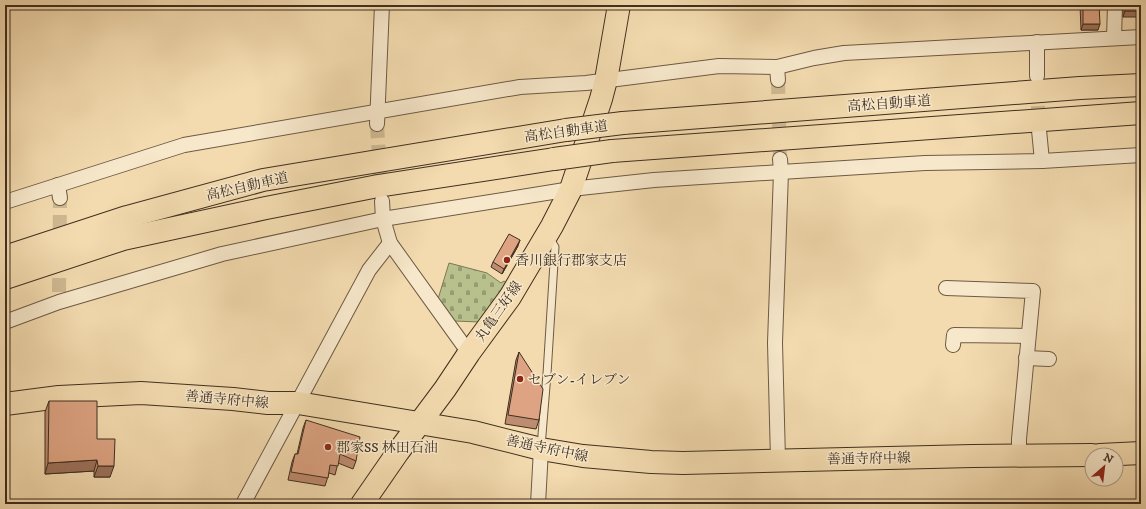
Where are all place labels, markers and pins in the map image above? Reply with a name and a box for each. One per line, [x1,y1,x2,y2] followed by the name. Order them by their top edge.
[515,252,627,270] place label: 香川銀行郡家支店
[502,255,512,265] marker: 香川銀行郡家支店
[528,371,631,389] place label: セブン-イレブン
[515,374,525,384] marker: セブン-イレブン
[336,439,438,457] place label: 郡家SS 林田石油
[323,442,333,452] marker: 郡家SS 林田石油

